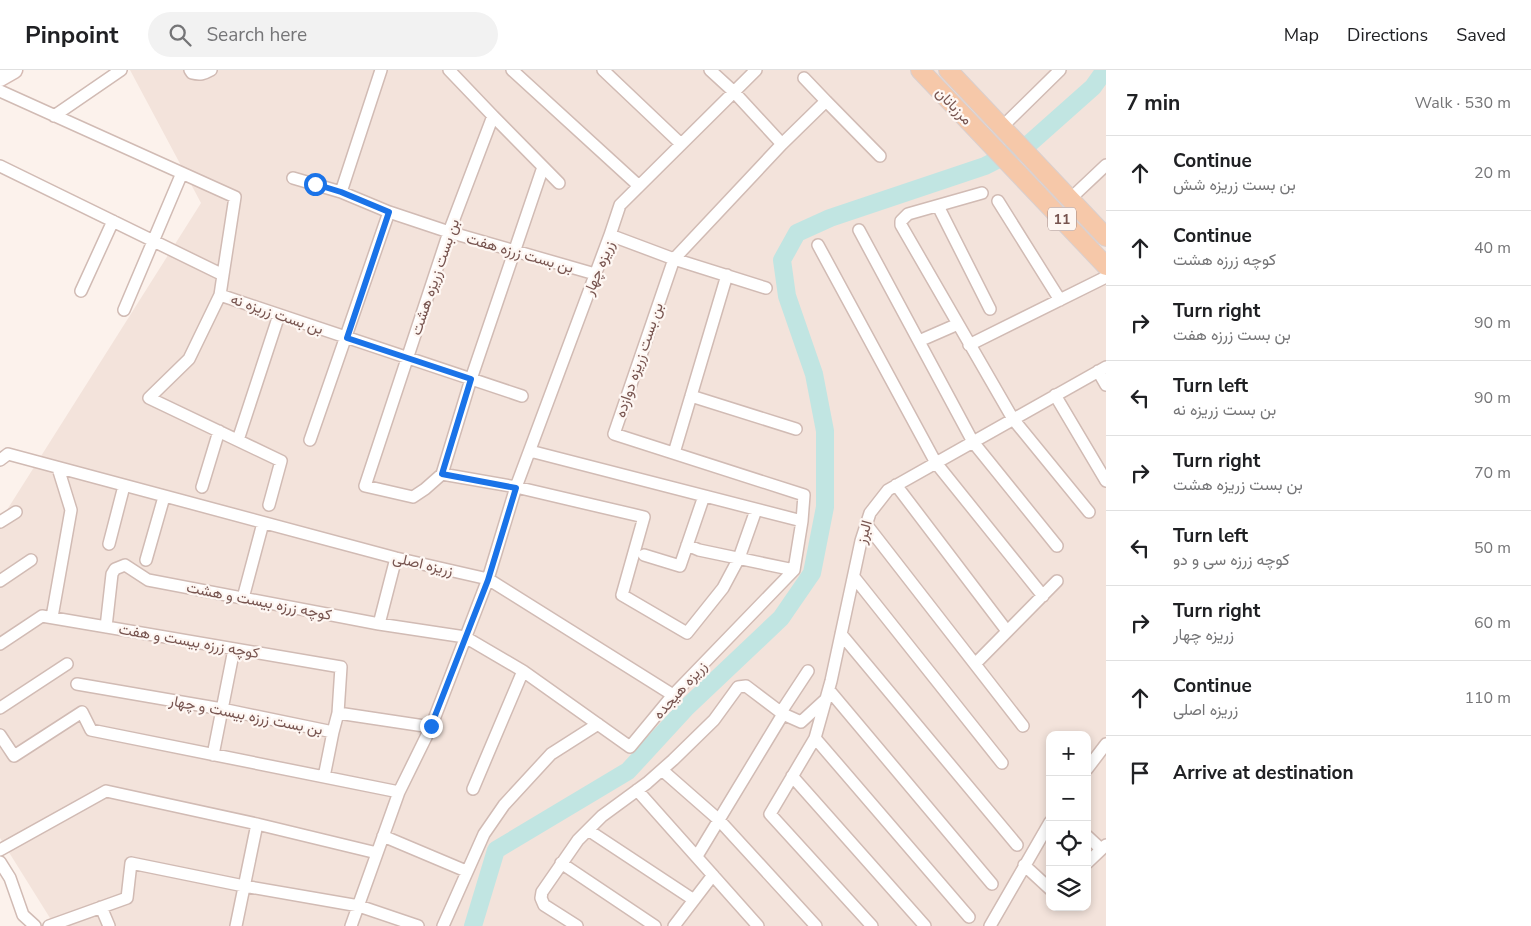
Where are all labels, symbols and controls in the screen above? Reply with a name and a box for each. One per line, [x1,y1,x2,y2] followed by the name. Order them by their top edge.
[148,12,498,57] search box
[25,19,118,51] text: Pinpoint
[166,21,194,49] icon: search
[206,22,307,48] text: Search here
[1284,23,1319,47] text: Map
[1347,23,1428,47] text: Directions
[1456,23,1506,47] text: Saved
[931,83,977,129] street label: مرزبانان
[1126,89,1180,117] text: 7 min
[1415,92,1511,114] text: Walk · 530 m
[1173,148,1252,174] text: Continue
[1126,159,1154,187] icon: ahead
[1474,162,1511,184] text: 20 m
[304,173,327,196] route start
[1173,174,1296,196] text: بن بست زریزه شش
[1048,208,1076,230] road number: 11
[406,216,464,338] street label: بن بست زریزه هشت
[1173,223,1252,249] text: Continue
[464,228,576,278] street label: بن بست زرزه هفت
[1126,234,1154,262] icon: ahead
[1474,237,1511,259] text: 40 m
[578,238,619,299] street label: زریزه چهار
[1173,249,1276,271] text: کوچه زرزه هشت
[228,289,326,339] street label: بن بست زریزه نه
[1173,298,1260,324] text: Turn right
[610,300,668,420] street label: بن بست زریزه دوازده
[1126,309,1154,337] icon: right
[1474,312,1511,334] text: 90 m
[1173,324,1291,346] text: بن بست زرزه هفت
[1173,373,1248,399] text: Turn left
[1126,384,1154,412] icon: left
[1474,387,1511,409] text: 90 m
[1173,399,1276,421] text: بن بست زریزه نه
[1173,448,1260,474] text: Turn right
[1126,459,1154,487] icon: right
[1474,462,1511,484] text: 70 m
[1173,474,1303,496] text: بن بست زریزه هشت
[851,518,877,547] street label: البرز
[1173,523,1248,549] text: Turn left
[1126,534,1154,562] icon: left
[1474,537,1511,559] text: 50 m
[391,547,455,581] street label: زریزه اصلی
[1173,549,1290,571] text: کوچه زرزه سی و دو
[185,577,334,625] street label: کوچه زرزه بیست و هشت
[1173,598,1260,624] text: Turn right
[1126,609,1154,637] icon: right
[1474,612,1511,634] text: 60 m
[117,619,261,663] street label: کوچه زرزه بیست و هفت
[1173,624,1234,646] text: زریزه چهار
[649,657,711,723] street label: زریزه هیجده
[1173,673,1252,699] text: Continue
[1126,684,1154,712] icon: ahead
[1464,687,1511,709] text: 110 m
[167,690,324,740] street label: بن بست زرزه بیست و چهار
[1173,699,1238,721] text: زریزه اصلی
[420,715,443,738] route end
[1046,731,1091,911] map controls
[1046,731,1091,776] button: +
[1126,759,1154,787] icon: arrive
[1173,760,1354,786] text: Arrive at destination
[1046,776,1091,821] button: −
[1046,821,1091,866] button: locate
[1046,866,1091,911] button: layers

